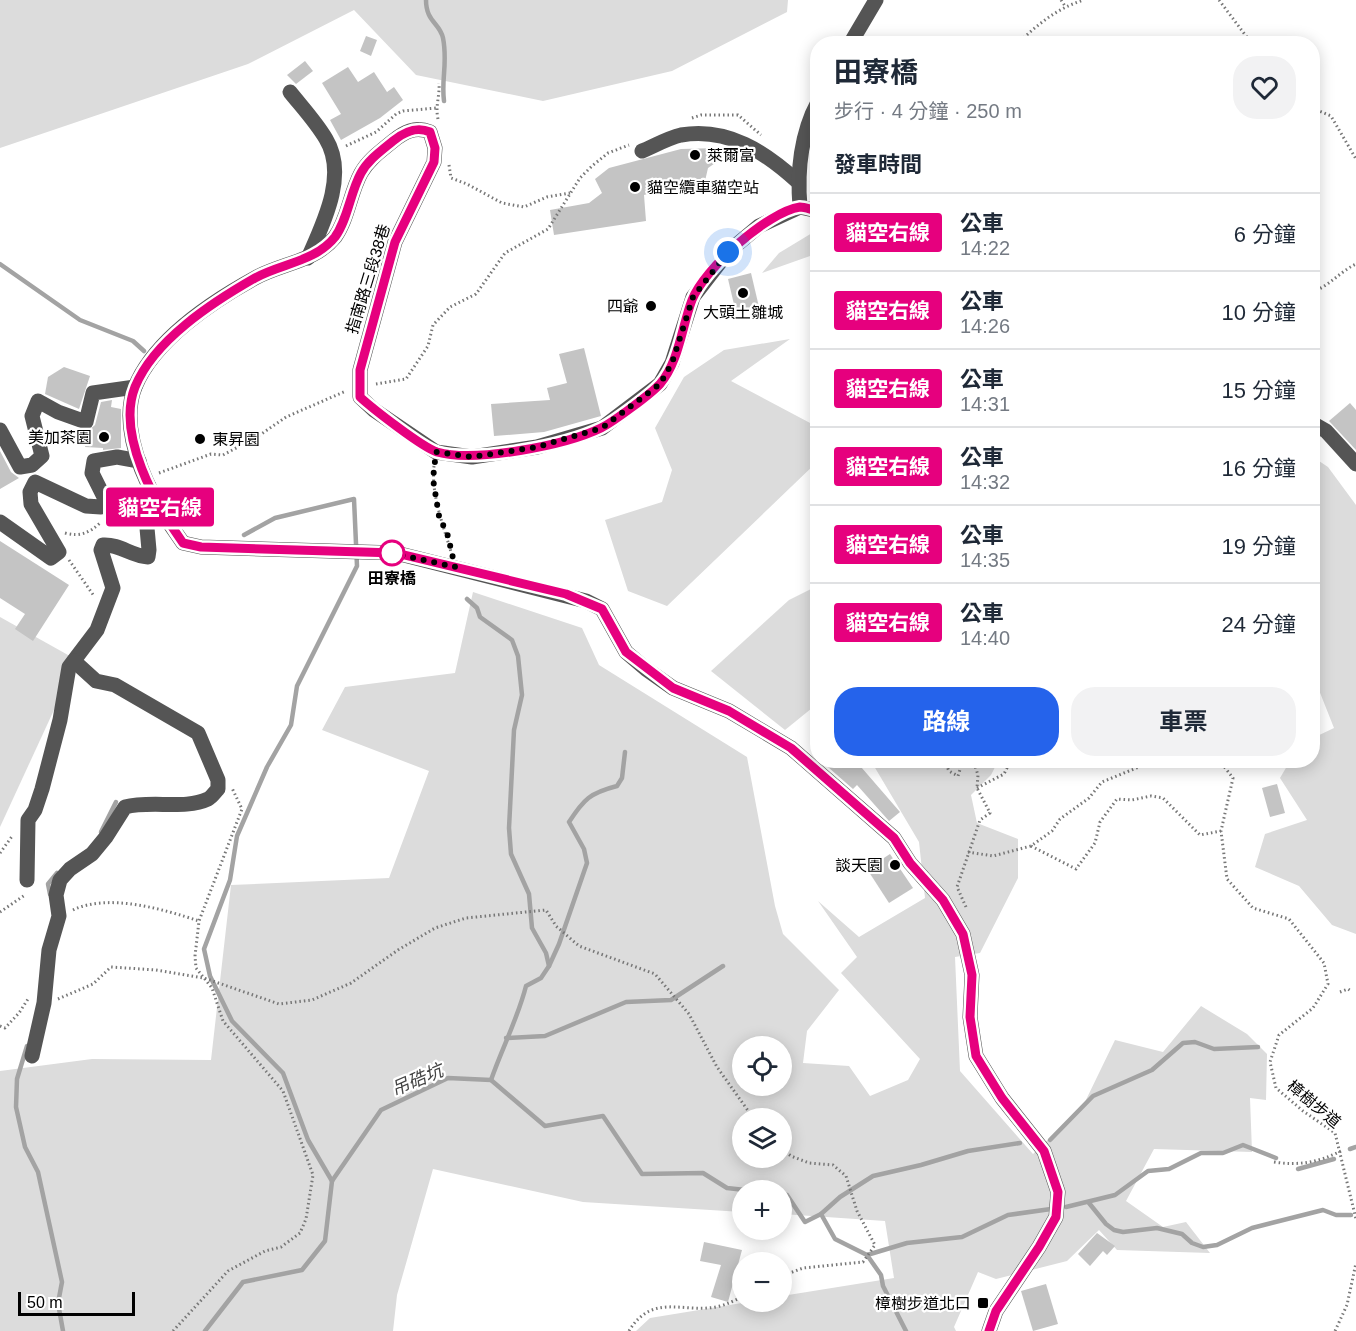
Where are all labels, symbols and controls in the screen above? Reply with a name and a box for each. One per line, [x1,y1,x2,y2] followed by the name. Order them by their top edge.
[1233,56,1296,119] button: heart
[834,57,918,88] text: 田寮橋
[834,100,1022,122] text: 步行 · 4 分鐘 · 250 m
[707,147,755,164] place label: 萊爾富
[688,148,702,162] marker: 萊爾富
[834,152,922,177] text: 發車時間
[647,179,759,196] place label: 貓空纜車貓空站
[628,180,642,194] marker: 貓空纜車貓空站
[960,211,1004,236] text: 公車
[846,221,930,244] text: 貓空右線
[343,222,393,336] street label: 指南路三段38巷
[1234,222,1296,247] text: 6 分鐘
[713,237,743,267] your location
[960,237,1010,259] text: 14:22
[736,286,750,300] marker: 大頭土雛城
[960,289,1004,314] text: 公車
[607,298,639,315] place label: 四爺
[644,299,658,313] marker: 四爺
[846,299,930,322] text: 貓空右線
[1221,300,1296,325] text: 10 分鐘
[703,304,783,321] place label: 大頭土雛城
[960,315,1010,337] text: 14:26
[960,367,1004,392] text: 公車
[846,377,930,400] text: 貓空右線
[1221,378,1296,403] text: 15 分鐘
[960,393,1010,415] text: 14:31
[28,429,92,446] place label: 美加茶園
[97,430,111,444] marker: 美加茶園
[212,431,260,448] place label: 東昇園
[193,432,207,446] marker: 東昇園
[960,445,1004,470] text: 公車
[846,455,930,478] text: 貓空右線
[1221,456,1296,481] text: 16 分鐘
[960,471,1010,493] text: 14:32
[118,488,202,526] line badge: 貓空右線
[118,496,202,519] text: 貓空右線
[960,523,1004,548] text: 公車
[846,533,930,556] text: 貓空右線
[1221,534,1296,559] text: 19 分鐘
[379,540,405,566] marker: 田寮橋
[960,549,1010,571] text: 14:35
[368,570,416,587] place label: 田寮橋
[960,601,1004,626] text: 公車
[846,611,930,634] text: 貓空右線
[1221,612,1296,637] text: 24 分鐘
[960,627,1010,649] text: 14:40
[834,687,1059,756] button: 路線
[1071,687,1296,756] button: 車票
[835,857,883,874] place label: 談天園
[888,858,902,872] marker: 談天園
[732,1036,792,1312] map controls
[732,1036,792,1096] button: locate
[388,1059,449,1100] water label: 吊硞坑
[1284,1077,1344,1131] street label: 樟樹步道
[732,1108,792,1168] button: layers
[732,1180,792,1240] button: +
[732,1252,792,1312] button: −
[18,1289,135,1316] scale bar
[27,1294,63,1311] text: 50 m
[875,1295,971,1312] place label: 樟樹步道北口
[976,1296,990,1310] marker: 樟樹步道北口

